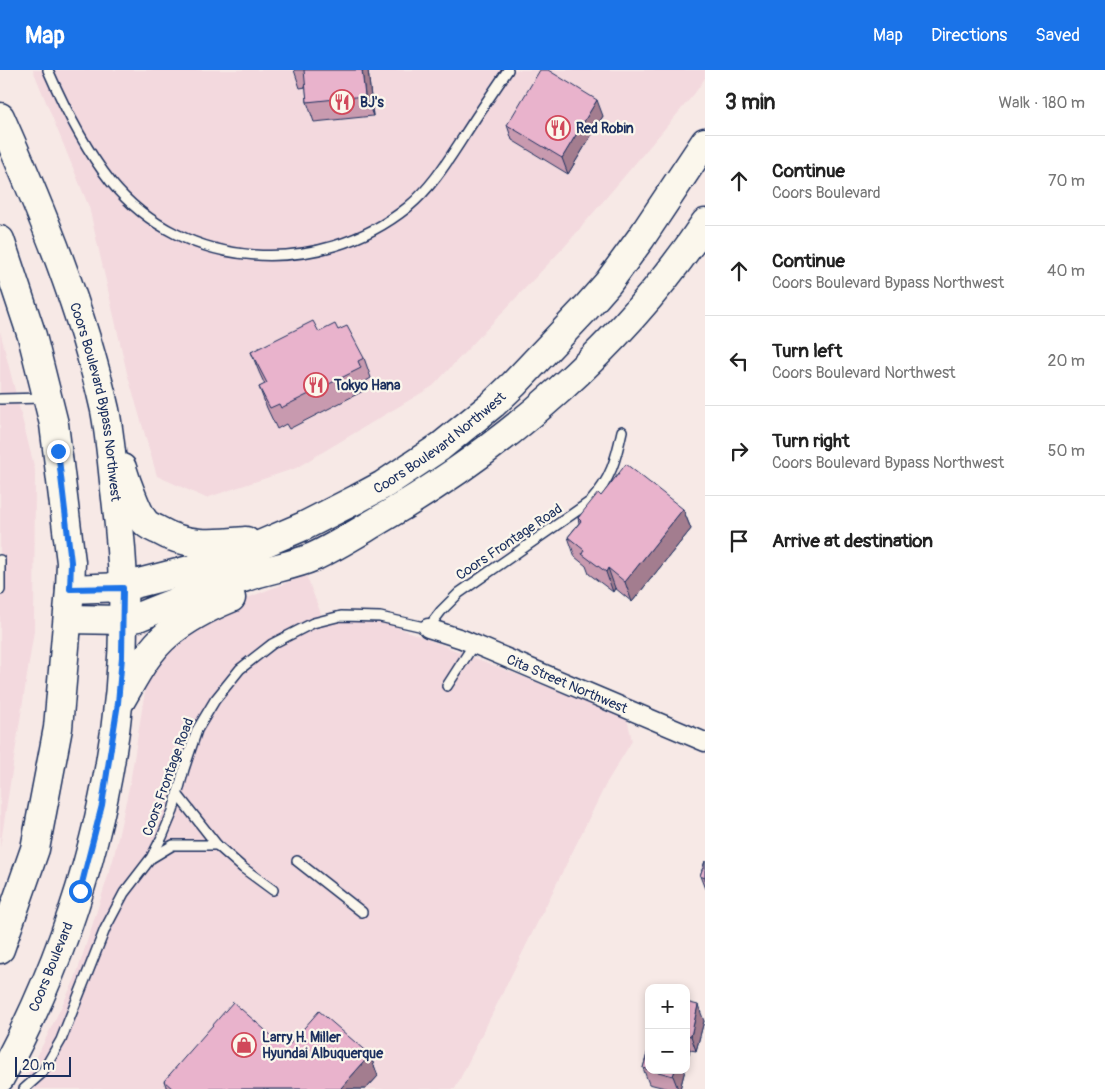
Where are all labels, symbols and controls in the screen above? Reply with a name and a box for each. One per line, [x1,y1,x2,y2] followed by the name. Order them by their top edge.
[25,21,65,50] text: Map
[873,24,903,47] text: Map
[931,24,1007,47] text: Directions
[1035,24,1080,47] text: Saved
[329,89,355,115] restaurant icon: BJ's
[725,89,775,116] text: 3 min
[998,93,1085,113] text: Walk · 180 m
[360,94,384,111] place label: BJ's
[545,115,571,141] restaurant icon: Red Robin
[576,120,634,137] place label: Red Robin
[772,159,845,183] text: Continue
[725,167,753,195] icon: ahead
[1048,171,1085,191] text: 70 m
[772,183,881,203] text: Coors Boulevard
[772,249,845,273] text: Continue
[725,257,753,285] icon: ahead
[1047,261,1085,281] text: 40 m
[772,273,1004,293] text: Coors Boulevard Bypass Northwest
[66,300,125,503] street label: Coors Boulevard Bypass Northwest
[772,339,842,363] text: Turn left
[725,347,753,375] icon: left
[1047,351,1085,371] text: 20 m
[772,363,956,383] text: Coors Boulevard Northwest
[303,372,329,398] restaurant icon: Tokyo Hana
[333,377,401,394] place label: Tokyo Hana
[370,388,509,497] street label: Coors Boulevard Northwest
[772,429,850,453] text: Turn right
[725,437,753,465] icon: right
[47,440,70,463] route end
[1048,441,1085,461] text: 50 m
[772,453,1004,473] text: Coors Boulevard Bypass Northwest
[453,500,565,584] street label: Coors Frontage Road
[725,527,753,555] icon: arrive
[772,529,933,553] text: Arrive at destination
[504,650,631,717] street label: Cita Street Northwest
[139,716,197,838] street label: Coors Frontage Road
[69,880,92,903] route start
[25,920,77,1014] street label: Coors Boulevard
[645,984,690,1074] map controls
[645,984,690,1029] button: +
[262,1029,384,1062] place label: Larry H. Miller Hyundai Albuquerque
[645,1029,690,1074] button: −
[231,1032,257,1058] shop icon: Larry H. Miller Hyundai Albuquerque
[15,1054,71,1077] scale bar
[22,1057,55,1074] text: 20 m

